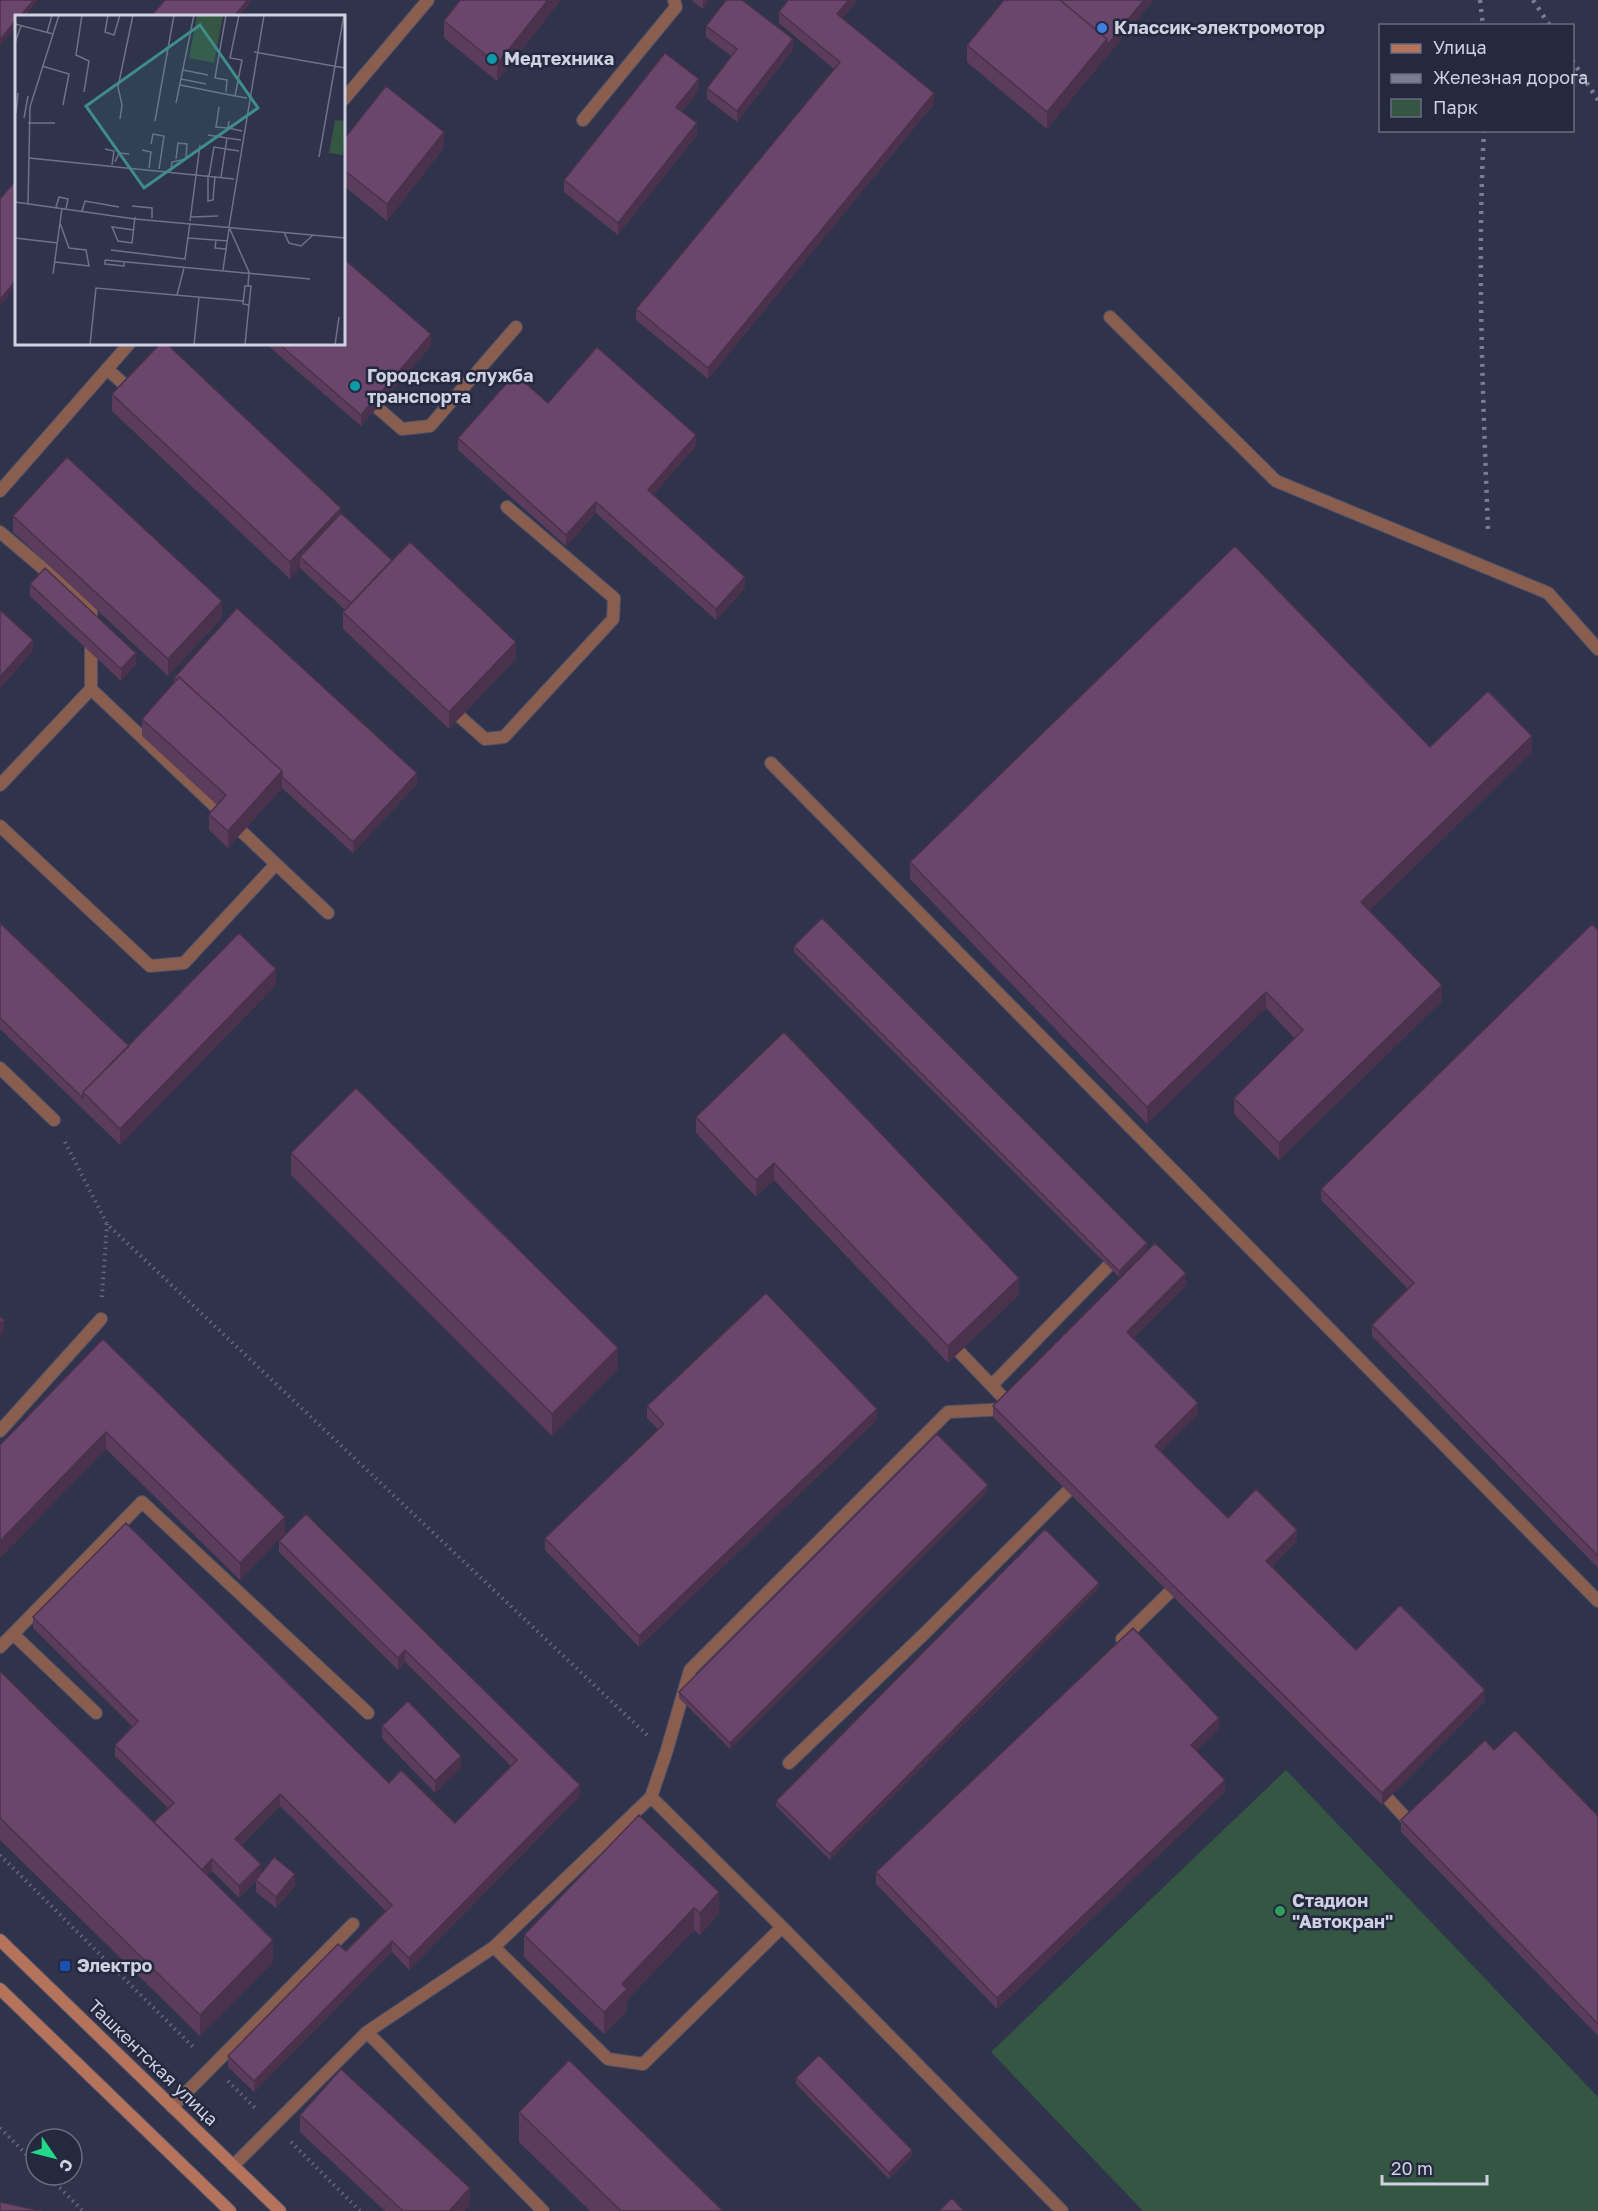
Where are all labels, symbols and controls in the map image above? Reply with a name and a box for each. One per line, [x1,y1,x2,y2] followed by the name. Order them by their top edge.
[15,15,345,345] inset map
[1114,16,1325,38] place label: Классик-электромотор
[1095,21,1109,35] marker: Классик-электромотор
[1379,24,1574,132] legend
[1433,36,1487,58] text: Улица
[504,47,614,69] place label: Медтехника
[485,52,499,66] marker: Медтехника
[1433,66,1588,88] text: Железная дорога
[1433,96,1478,118] text: Парк
[367,364,533,407] place label: Городская служба транспорта
[348,379,362,393] marker: Городская служба транспорта
[1292,1889,1393,1932] place label: Стадион "Автокран"
[1273,1904,1287,1918] marker: Стадион "Автокран"
[77,1954,153,1976] place label: Электро
[58,1959,72,1973] marker: Электро
[84,1995,223,2130] street label: Ташкентская улица
[24,2127,84,2187] north arrow
[1382,2148,1487,2186] scale bar
[55,2155,78,2176] text: С
[1391,2157,1433,2179] text: 20 m

